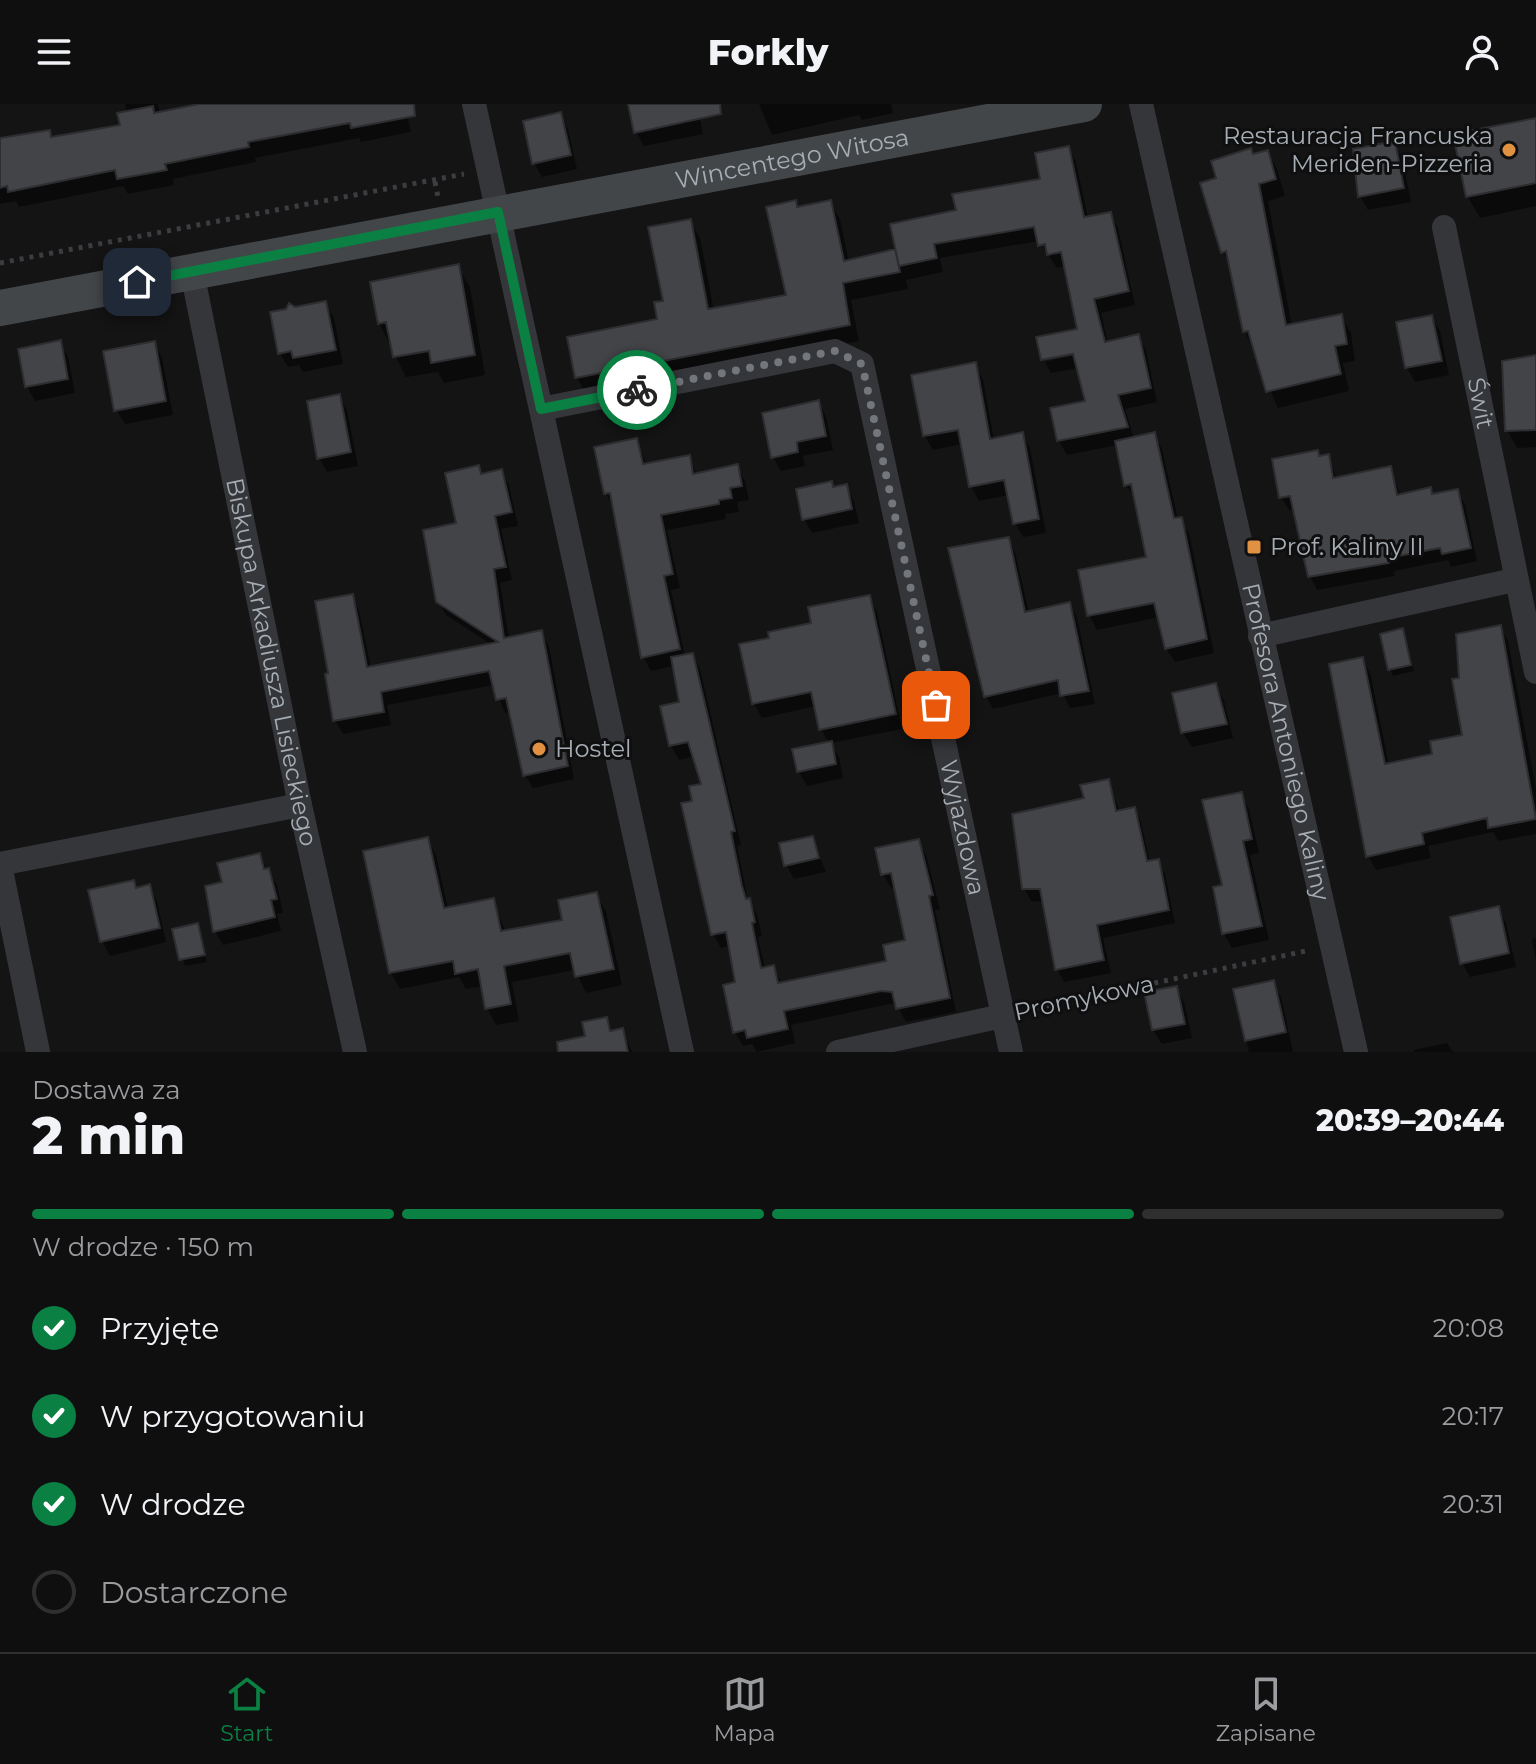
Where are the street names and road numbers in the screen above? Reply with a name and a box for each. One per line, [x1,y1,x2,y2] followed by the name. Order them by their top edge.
[673,122,911,195] street label: Wincentego Witosa
[1462,375,1500,432] street label: Świt
[220,475,324,849] street label: Biskupa Arkadiusza Lisieckiego
[1236,580,1336,903] street label: Profesora Antoniego Kaliny
[934,757,992,898] street label: Wyjazdowa
[1011,969,1157,1026] street label: Promykowa

